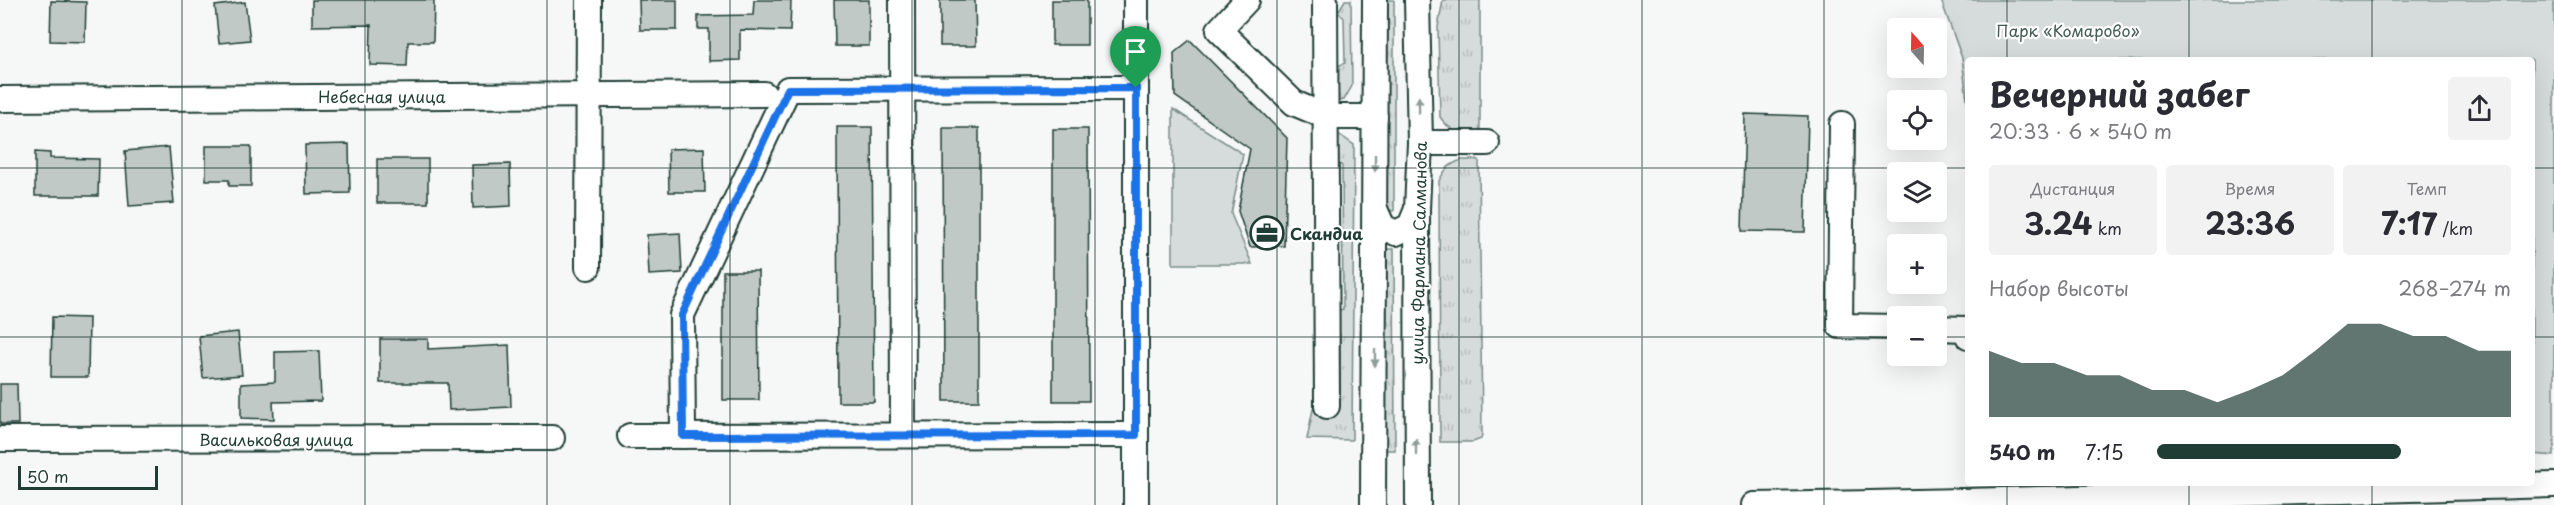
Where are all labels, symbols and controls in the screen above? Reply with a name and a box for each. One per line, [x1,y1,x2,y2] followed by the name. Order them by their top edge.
[1887,18,1947,78] north arrow
[1887,18,1947,366] map controls
[1996,18,2140,42] park label: Парк «Комарово»
[1110,26,1161,88] pin
[1119,35,1152,68] icon: arrive
[1989,68,2249,118] text: Вечерний забег
[2448,77,2511,140] button: share
[318,84,446,108] street label: Небесная улица
[1887,90,1947,150] button: locate
[1414,95,1424,114] one-way arrow
[1989,116,2172,146] text: 20:33 · 6 × 540 m
[1404,141,1432,365] street label: улица Фармана Салманова
[1370,154,1380,173] one-way arrow
[1887,162,1947,222] button: layers
[2031,176,2115,200] text: Дистанция
[2224,176,2276,200] text: Время
[2407,176,2447,200] text: Темп
[2024,200,2092,245] text: 3.24
[2205,200,2295,245] text: 23:36
[2381,200,2437,245] text: 7:17
[1249,215,1285,251] office icon: Скандиа
[2092,216,2122,240] text: km
[2437,216,2473,240] text: /km
[1290,221,1363,245] place label: Скандиа
[1887,234,1947,294] button: +
[1989,273,2129,303] text: Набор высоты
[2398,273,2511,303] text: 268–274 m
[1887,306,1947,366] button: −
[1370,349,1380,368] one-way arrow
[199,427,353,451] street label: Васильковая улица
[1411,437,1421,456] one-way arrow
[1989,437,2055,467] text: 540 m
[2085,437,2124,467] text: 7:15
[18,463,158,490] scale bar
[27,464,68,488] text: 50 m

